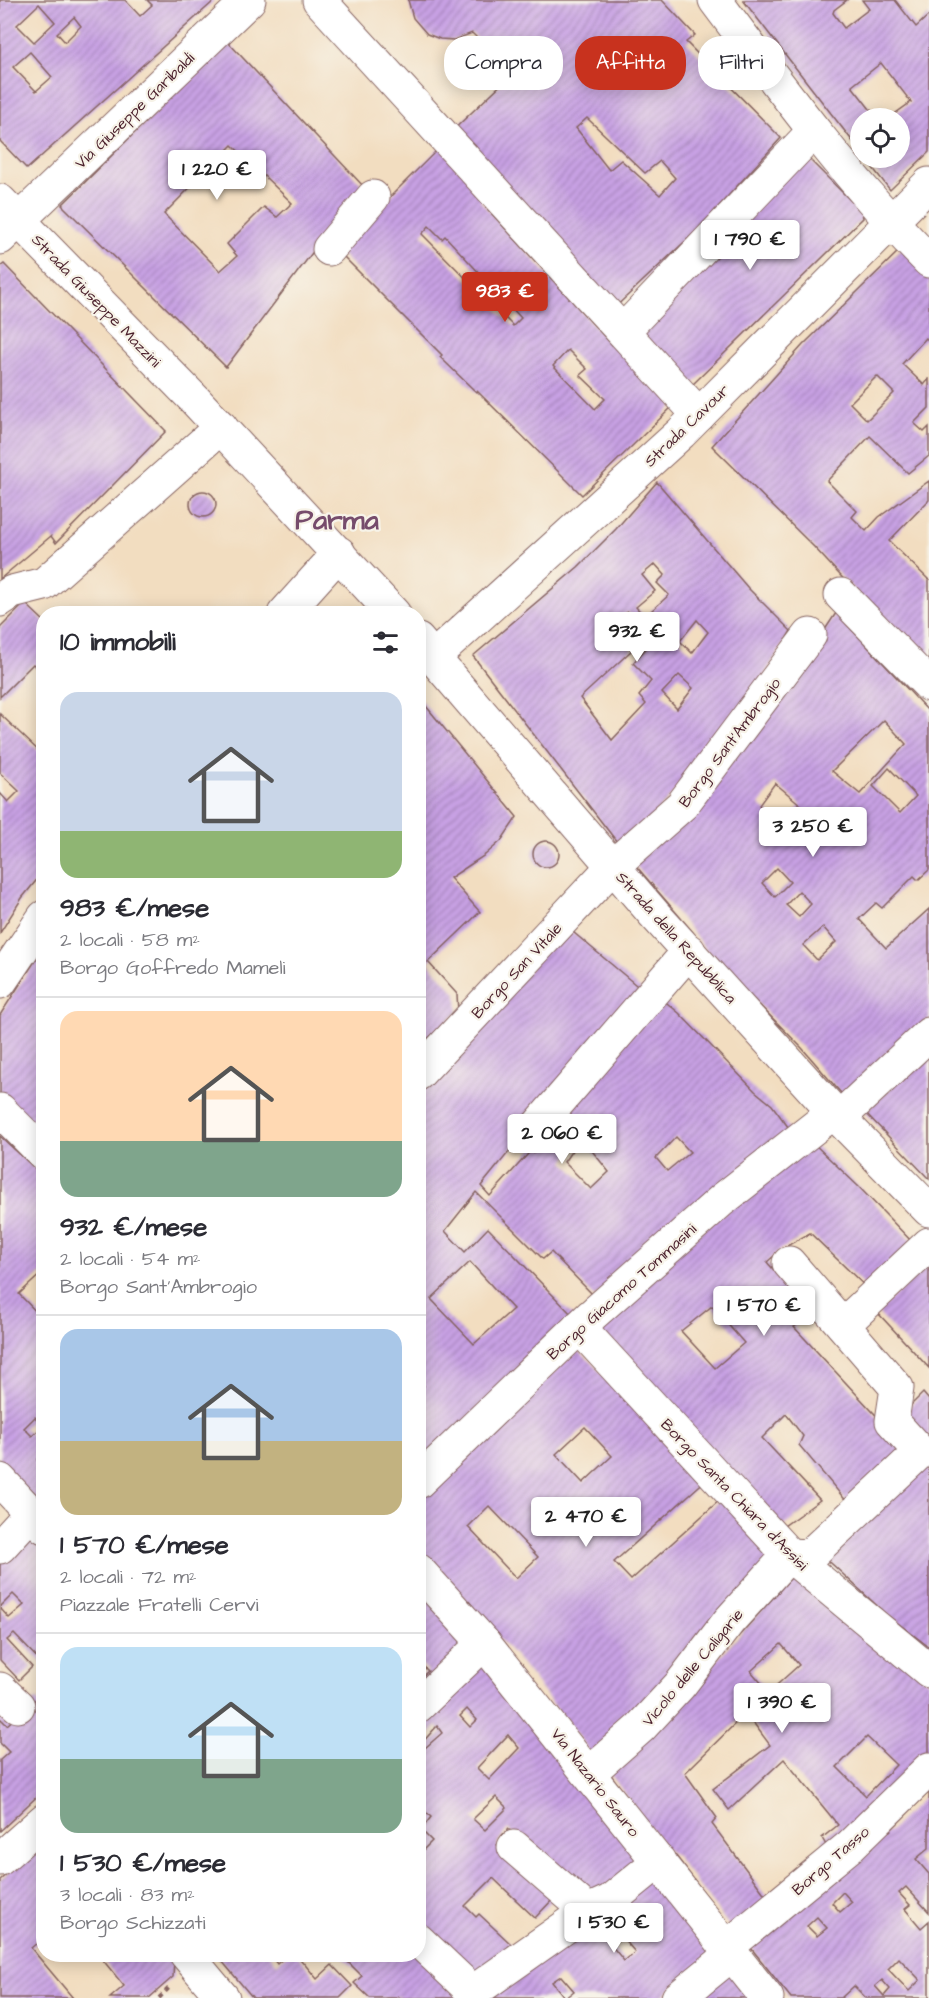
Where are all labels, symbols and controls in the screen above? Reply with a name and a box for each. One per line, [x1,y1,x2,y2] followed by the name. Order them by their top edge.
[444,36,563,90] chip: Compra
[575,36,686,90] chip: Affitta
[698,36,785,90] chip: Filtri
[70,47,200,174] street label: Via Giuseppe Garibaldi
[850,108,910,168] map controls
[850,108,910,168] button: locate
[162,150,272,201] pin: 1 220 €
[182,155,252,183] text: 1 220 €
[695,220,805,271] pin: 1 790 €
[715,225,785,253] text: 1 790 €
[27,229,166,373] street label: Strada Giuseppe Mazzini
[463,272,547,323] pin: 983 €
[476,277,534,305] text: 983 €
[639,379,734,472] street label: Strada Cavour
[295,501,380,540] district label: Parma
[595,612,679,663] pin: 932 €
[609,617,665,645] text: 932 €
[60,624,176,660] text: 10 immobili
[369,626,402,659] icon: filters
[674,673,787,813] street label: Borgo Sant'Ambrogio
[177,731,285,839] icon: home
[758,807,868,858] pin: 3 250 €
[773,812,853,840] text: 3 250 €
[611,867,742,1009] street label: Strada della Repubblica
[60,890,209,926] text: 983 €/mese
[466,918,568,1024] street label: Borgo San Vitale
[60,926,200,954] text: 2 locali · 58 m²
[60,954,286,982] text: Borgo Goffredo Mameli
[177,1050,285,1158] icon: home
[507,1114,617,1165] pin: 2 060 €
[521,1119,603,1147] text: 2 060 €
[60,1209,207,1245] text: 932 €/mese
[542,1218,702,1366] street label: Borgo Giacomo Tommasini
[60,1245,201,1273] text: 2 locali · 54 m²
[60,1273,257,1301] text: Borgo Sant'Ambrogio
[709,1286,819,1337] pin: 1 570 €
[727,1291,801,1319] text: 1 570 €
[177,1368,285,1476] icon: home
[655,1414,813,1577] street label: Borgo Santa Chiara d'Assisi
[531,1497,641,1548] pin: 2 470 €
[545,1502,627,1530] text: 2 470 €
[60,1527,229,1563] text: 1 570 €/mese
[60,1563,197,1591] text: 2 locali · 72 m²
[60,1591,259,1619] text: Piazzale Fratelli Cervi
[637,1604,749,1732] street label: Vicolo delle Caligarie
[727,1683,837,1734] pin: 1 390 €
[177,1686,285,1794] icon: home
[748,1688,816,1716] text: 1 390 €
[546,1724,645,1842] street label: Via Nazario Sauro
[787,1821,875,1901] street label: Borgo Tasso
[60,1845,226,1881] text: 1 530 €/mese
[60,1881,195,1909] text: 3 locali · 83 m²
[559,1903,669,1954] pin: 1 530 €
[578,1908,650,1936] text: 1 530 €
[60,1909,206,1937] text: Borgo Schizzati

